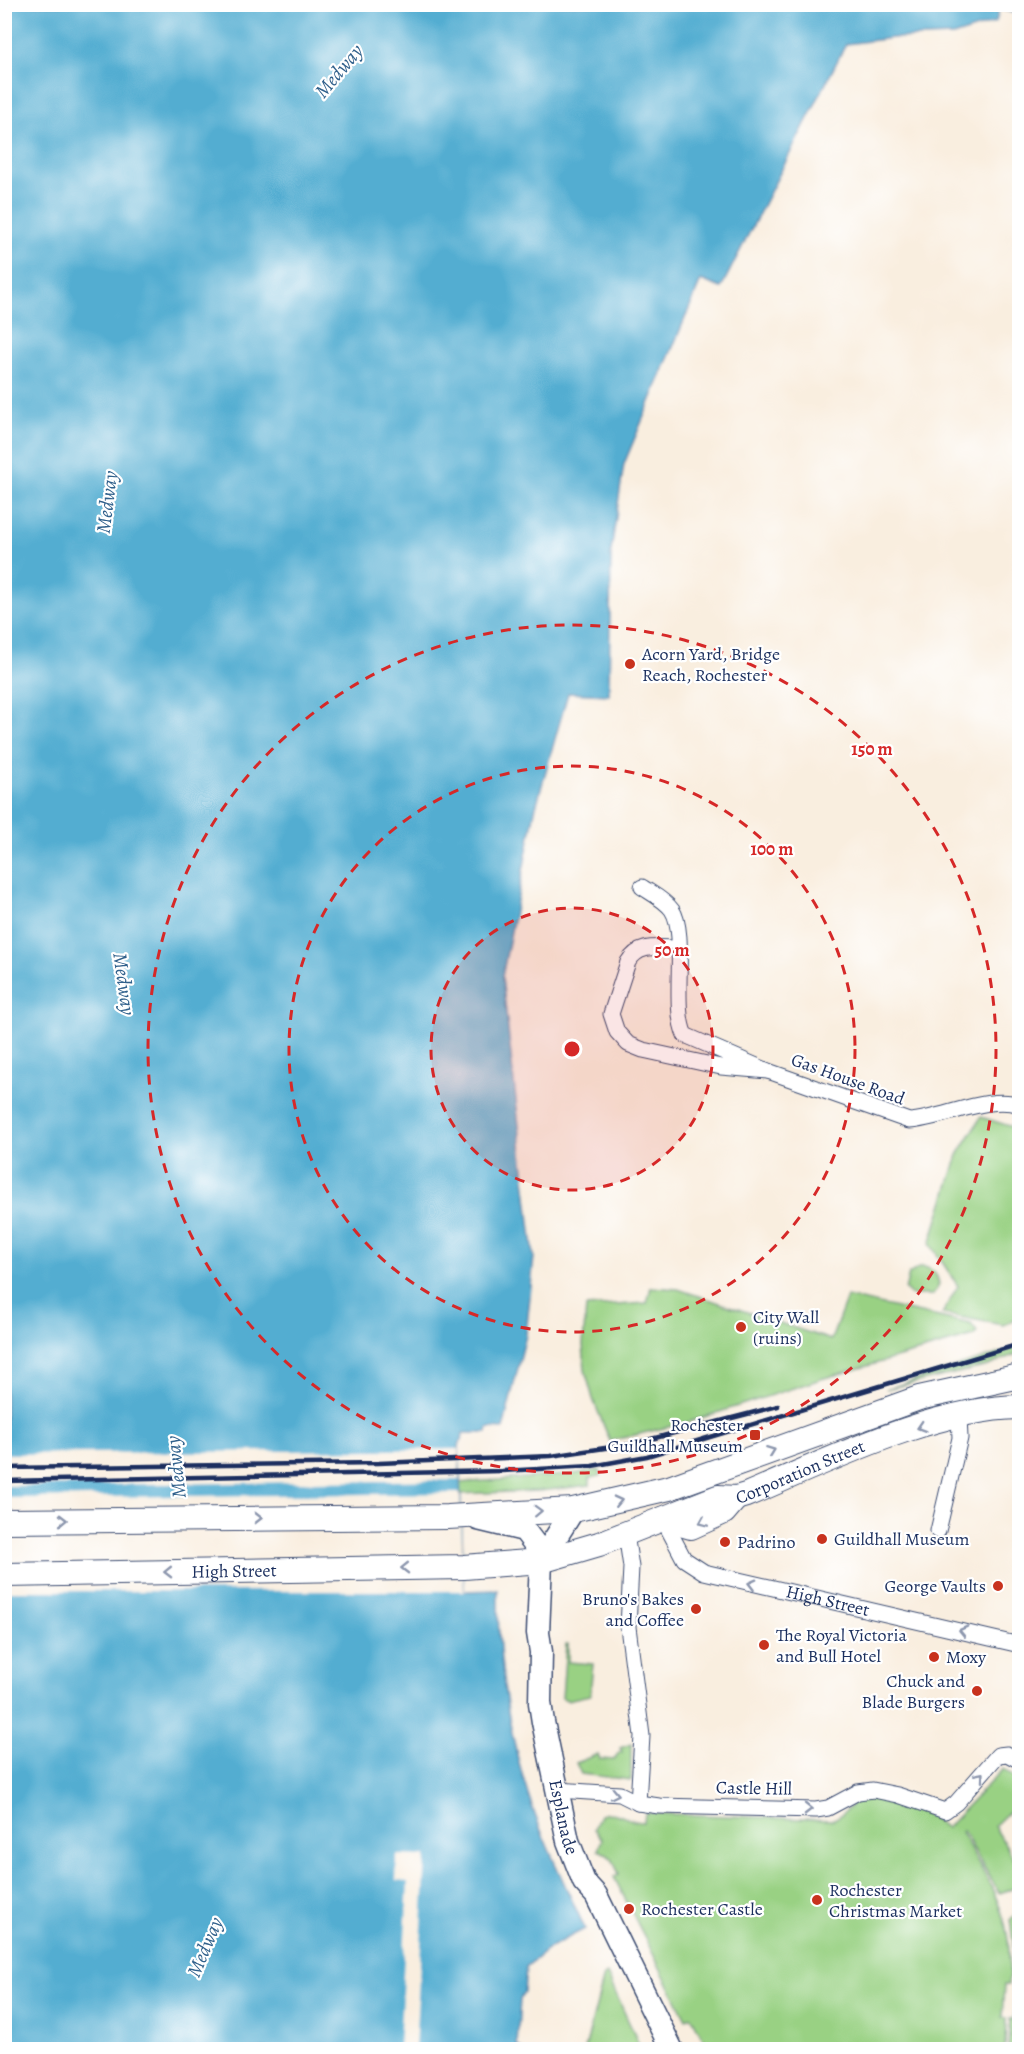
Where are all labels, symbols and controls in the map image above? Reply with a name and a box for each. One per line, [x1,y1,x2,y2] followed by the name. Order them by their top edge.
[308,38,370,104] water label: Medway
[90,469,124,535] water label: Medway
[641,642,780,687] place label: Acorn Yard, Bridge Reach, Rochester
[623,657,637,671] marker: Acorn Yard, Bridge Reach, Rochester
[851,737,893,761] text: 150 m
[751,837,793,861] text: 100 m
[655,938,689,962] text: 50 m
[106,951,142,1017] water label: Medway
[562,1039,582,1059] centre of rings
[788,1047,908,1111] street label: Gas House Road
[753,1305,820,1350] place label: City Wall (ruins)
[734,1320,748,1334] marker: City Wall (ruins)
[607,1413,743,1458] place label: Rochester Guildhall Museum
[916,1419,927,1432] one-way arrow
[748,1428,762,1442] marker: Rochester Guildhall Museum
[159,1434,193,1500] water label: Medway
[733,1434,868,1509] street label: Corporation Street
[766,1445,776,1458] one-way arrow
[612,1495,622,1508] one-way arrow
[534,1504,543,1517] one-way arrow
[253,1512,262,1524] one-way arrow
[58,1514,67,1526] one-way arrow
[698,1515,709,1527] one-way arrow
[834,1527,970,1551] place label: Guildhall Museum
[737,1530,795,1554] place label: Padrino
[815,1532,829,1546] marker: Guildhall Museum
[718,1535,732,1549] marker: Padrino
[191,1558,277,1584] street label: High Street
[401,1561,410,1574] one-way arrow
[164,1566,173,1579] one-way arrow
[885,1574,986,1598] place label: George Vaults
[747,1578,757,1591] one-way arrow
[784,1579,872,1622] street label: High Street
[991,1579,1005,1593] marker: George Vaults
[582,1587,684,1632] place label: Bruno's Bakes and Coffee
[689,1602,703,1616] marker: Bruno's Bakes and Coffee
[776,1623,908,1668] place label: The Royal Victoria and Bull Hotel
[958,1626,968,1639] one-way arrow
[757,1638,771,1652] marker: The Royal Victoria and Bull Hotel
[946,1645,987,1669] place label: Moxy
[927,1650,941,1664] marker: Moxy
[862,1669,965,1714] place label: Chuck and Blade Burgers
[970,1684,984,1698] marker: Chuck and Blade Burgers
[973,1772,984,1782] one-way arrow
[716,1775,793,1801] street label: Castle Hill
[543,1777,584,1858] street label: Esplanade
[610,1787,620,1800] one-way arrow
[804,1803,813,1815] one-way arrow
[829,1878,962,1923] place label: Rochester Christmas Market
[810,1893,824,1907] marker: Rochester Christmas Market
[641,1897,763,1921] place label: Rochester Castle
[622,1902,636,1916] marker: Rochester Castle
[180,1913,230,1981] water label: Medway

